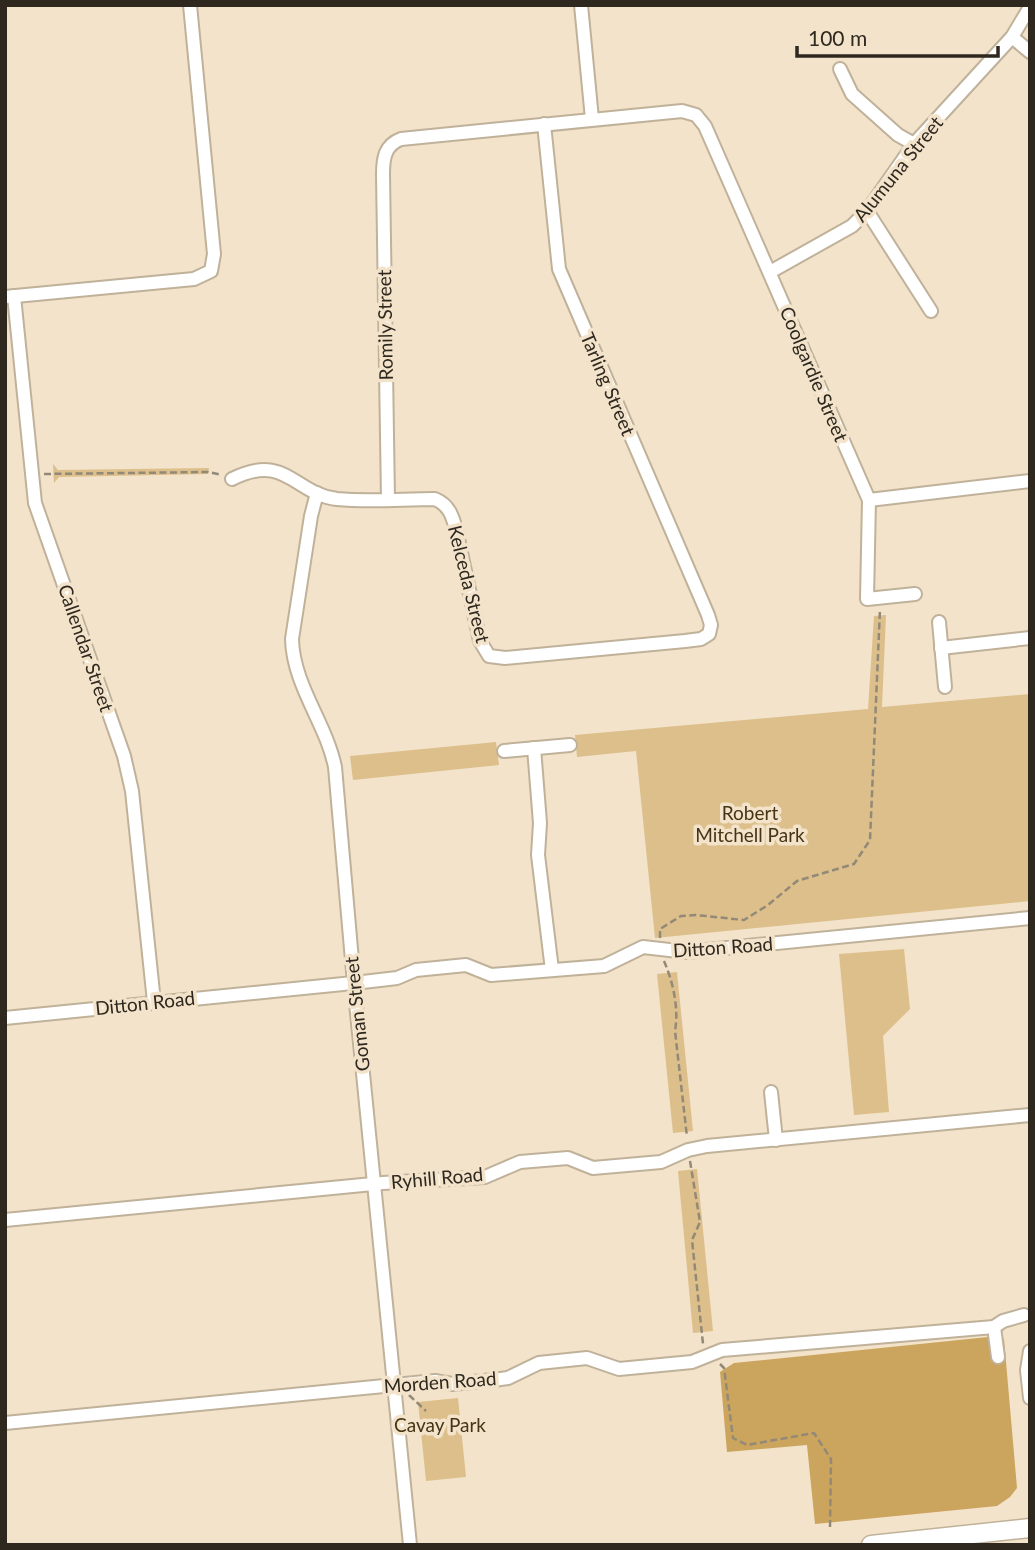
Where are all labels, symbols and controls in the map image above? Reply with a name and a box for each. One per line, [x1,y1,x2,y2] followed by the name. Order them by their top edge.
[797,14,998,58] scale bar
[808,25,867,50] text: 100 m
[848,111,947,226] street label: Alumuna Street
[372,269,397,381] street label: Romily Street
[776,303,853,445] street label: Coolgardie Street
[576,329,641,439] street label: Tarling Street
[444,523,495,645] street label: Kelceda Street
[54,581,119,715] street label: Callendar Street
[695,801,805,846] park label: Robert Mitchell Park
[672,932,774,961] street label: Ditton Road
[339,955,374,1072] street label: Goman Street
[94,986,196,1019] street label: Ditton Road
[390,1162,484,1193] street label: Ryhill Road
[383,1366,497,1397] street label: Morden Road
[394,1413,486,1436] park label: Cavay Park

